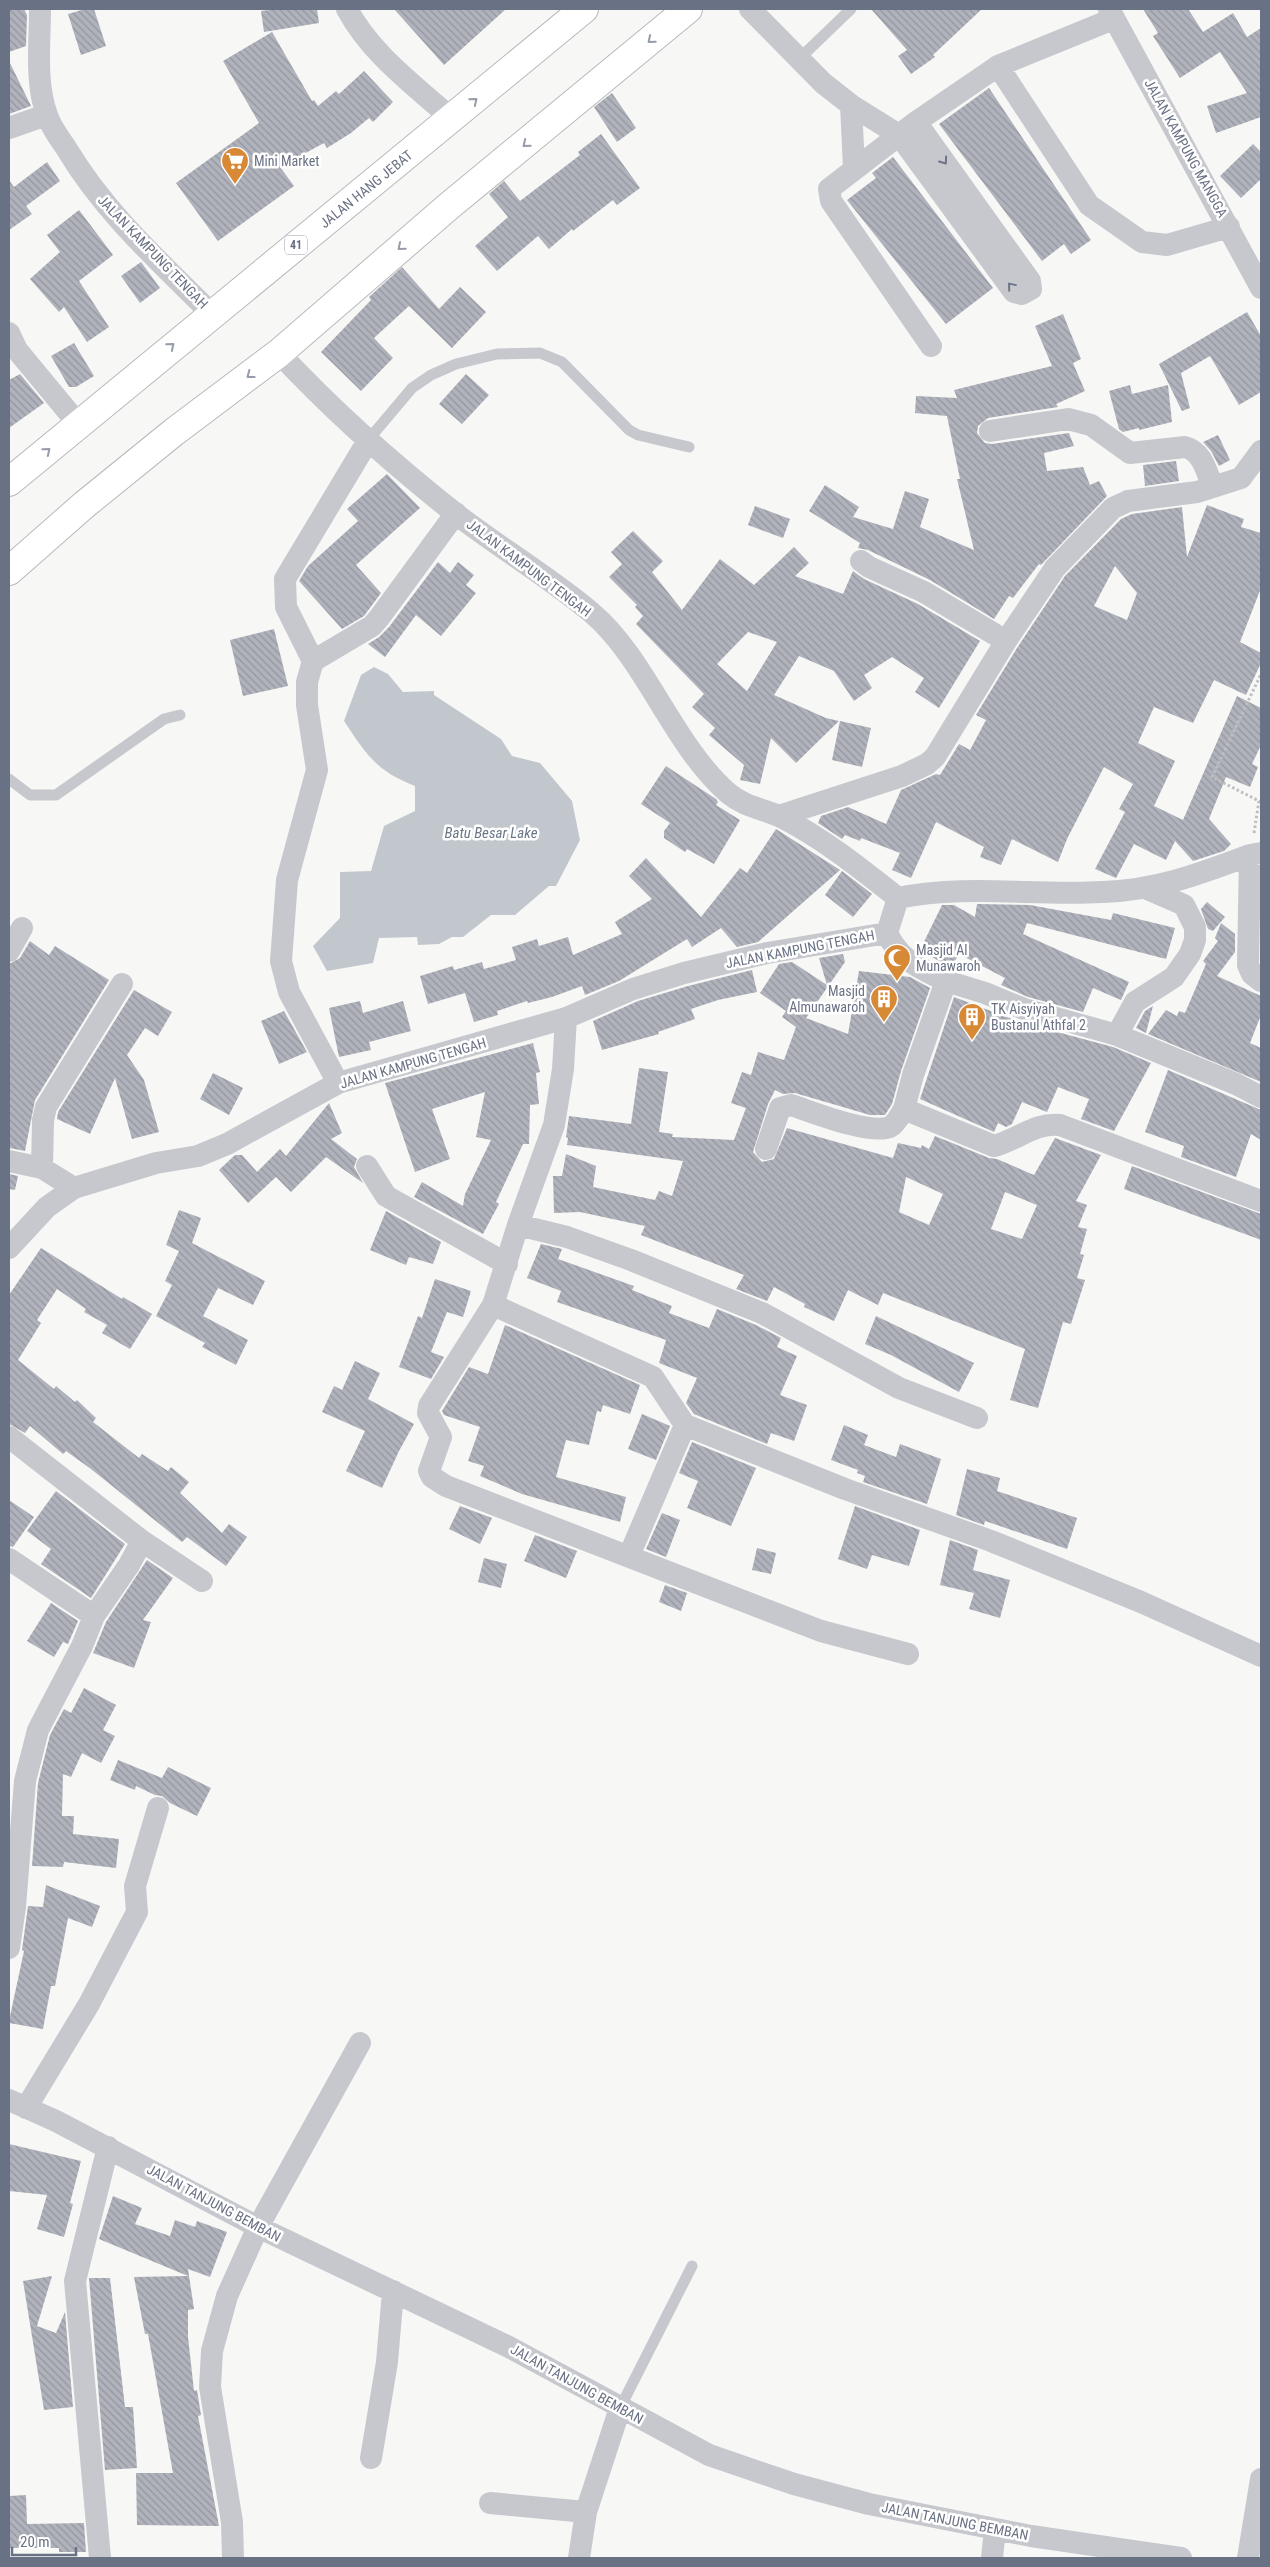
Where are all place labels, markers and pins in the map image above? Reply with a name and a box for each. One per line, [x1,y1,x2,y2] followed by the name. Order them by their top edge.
[220,146,250,185] supermarket icon: Mini Market
[254,153,319,169] place label: Mini Market
[916,942,981,974] place label: Masjid Al Munawaroh
[882,943,912,982] mosque icon: Masjid Al Munawaroh
[789,983,865,1015] place label: Masjid Almunawaroh
[869,984,899,1023] building icon: Masjid Almunawaroh
[991,1001,1086,1033] place label: TK Aisyiyah Bustanul Athfal 2
[957,1002,987,1041] building icon: TK Aisyiyah Bustanul Athfal 2

